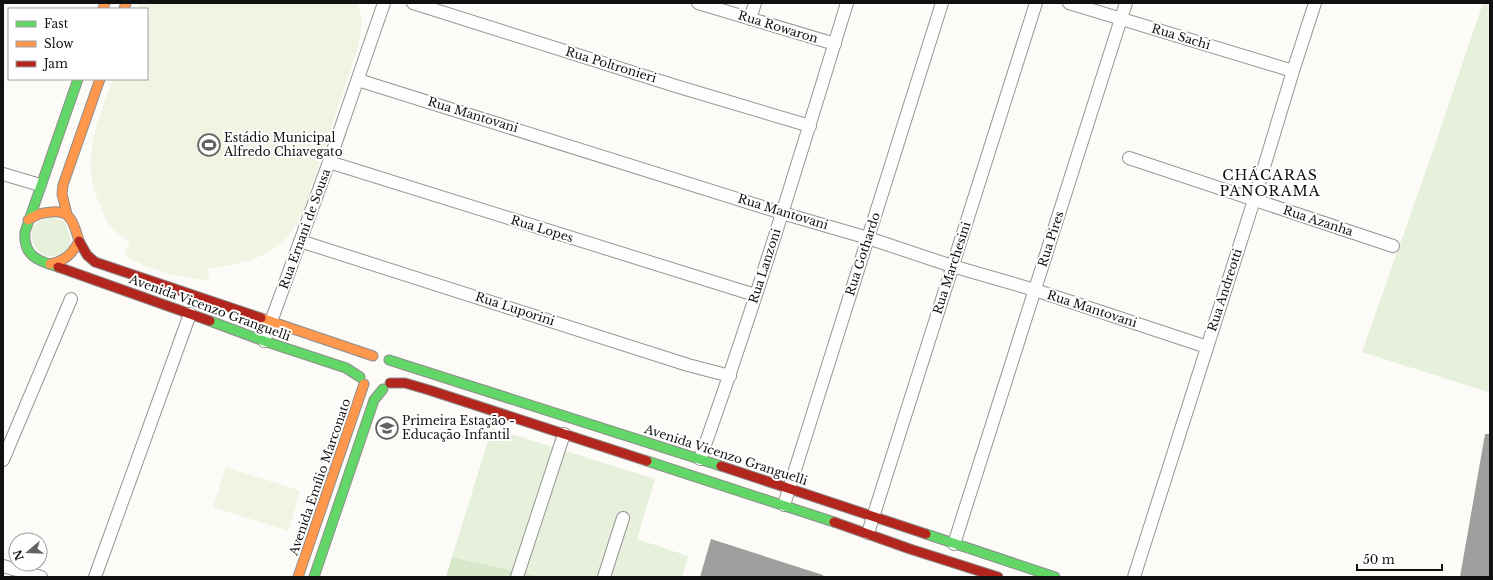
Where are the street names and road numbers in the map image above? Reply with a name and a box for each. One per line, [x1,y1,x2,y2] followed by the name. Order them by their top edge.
[736,7,820,46] street label: Rua Rowaron
[1150,20,1212,53] street label: Rua Sachi
[564,44,658,85] street label: Rua Poltronieri
[426,94,520,135] street label: Rua Mantovani
[276,166,333,291] street label: Rua Ernani de Sousa
[736,191,830,232] street label: Rua Mantovani
[1281,202,1355,239] street label: Rua Azanha
[1034,209,1067,269] street label: Rua Pires
[842,210,883,297] street label: Rua Gothardo
[509,212,575,245] street label: Rua Lopes
[930,220,974,316] street label: Rua Marchesini
[745,226,784,305] street label: Rua Lanzoni
[1204,247,1245,333] street label: Rua Andreotti
[127,271,293,344] street label: Avenida Vicenzo Granguelli
[1045,287,1139,330] street label: Rua Mantovani
[474,289,557,328] street label: Rua Luporini
[285,396,353,558] street label: Avenida Emílio Marconato
[642,421,810,488] street label: Avenida Vicenzo Granguelli

